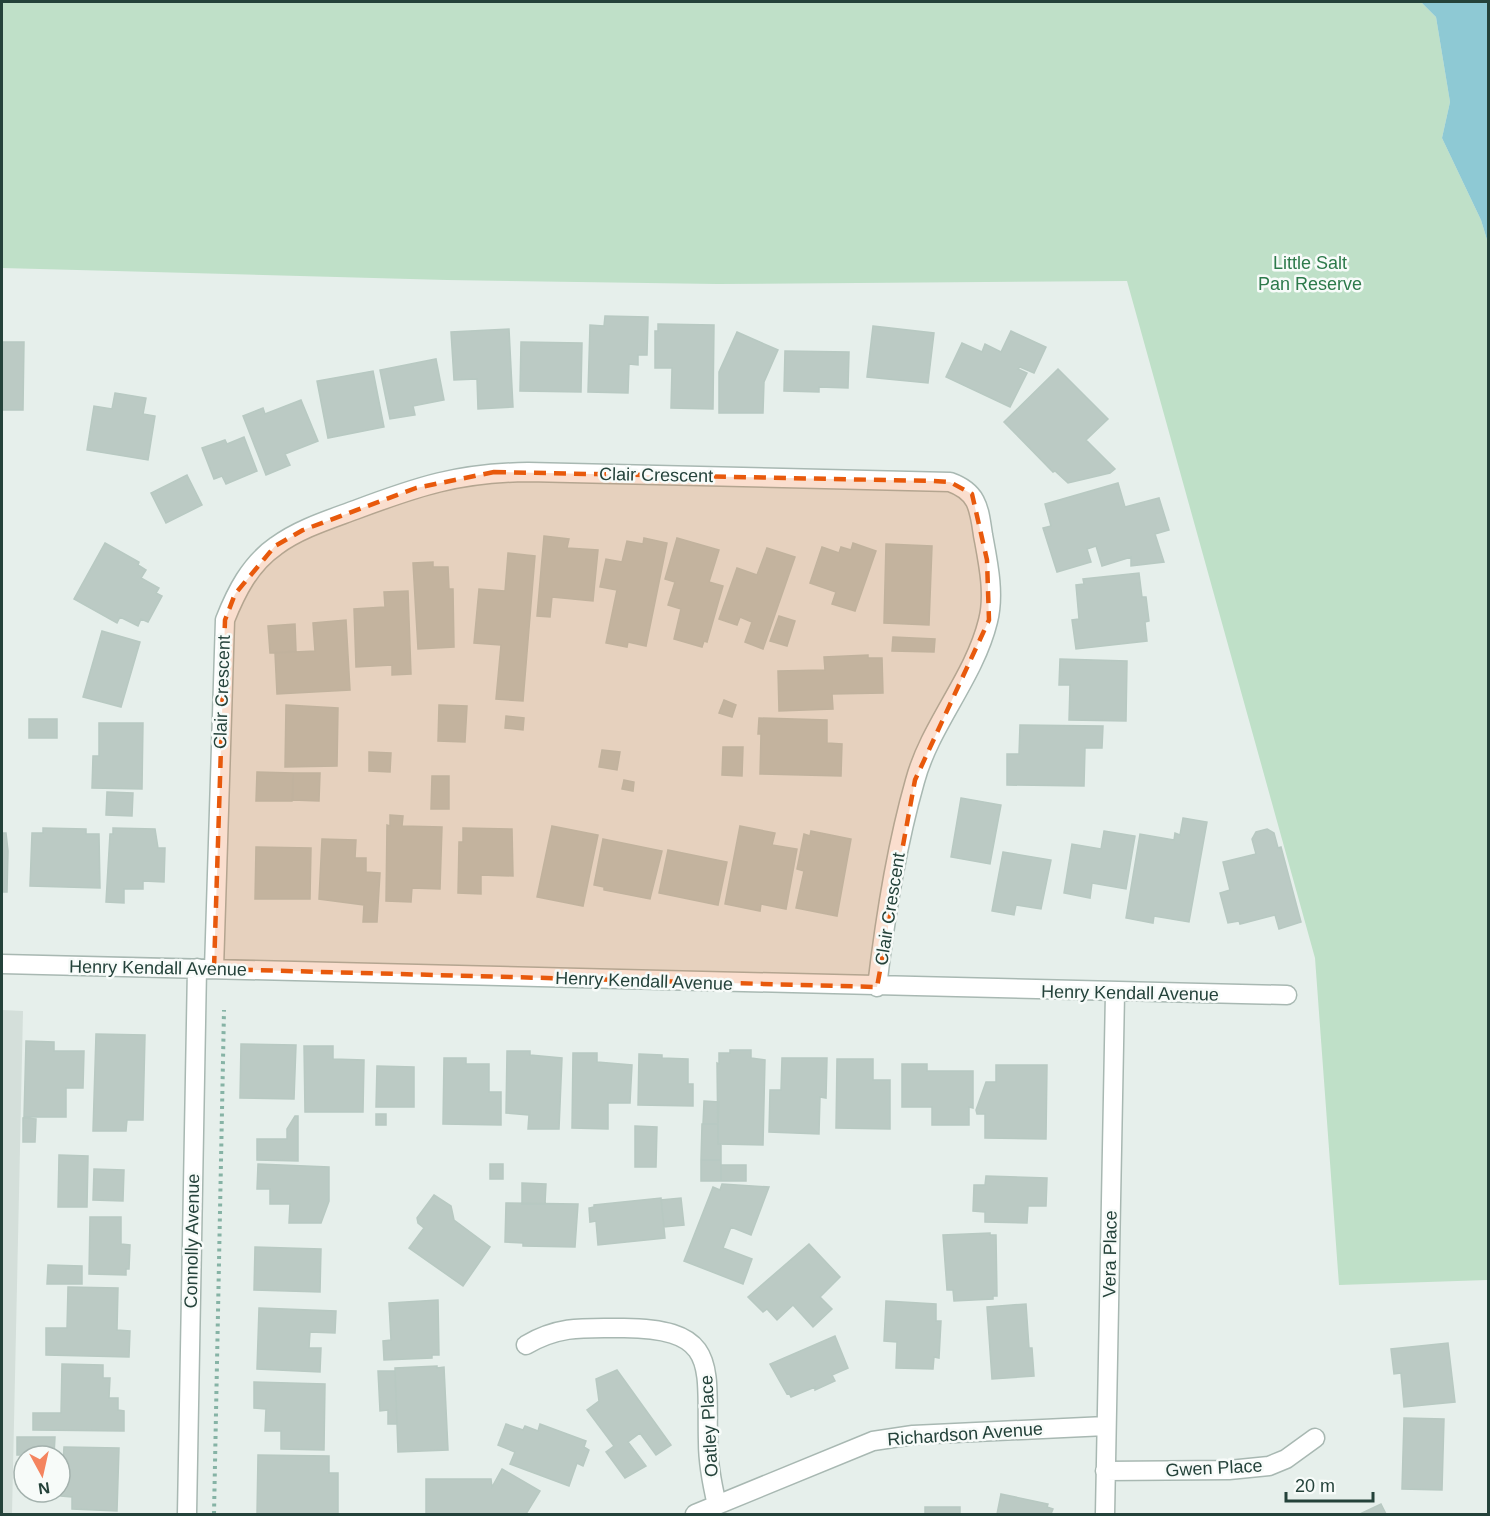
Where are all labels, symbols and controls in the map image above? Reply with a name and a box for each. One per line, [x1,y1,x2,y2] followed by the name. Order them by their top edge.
[1258,253,1362,294] park label: Little Salt Pan Reserve
[599,464,713,486] street label: Clair Crescent
[210,635,234,749] street label: Clair Crescent
[871,851,909,967] street label: Clair Crescent
[69,956,247,980] street label: Henry Kendall Avenue
[555,968,733,994] street label: Henry Kendall Avenue
[1041,981,1219,1005] street label: Henry Kendall Avenue
[181,1173,203,1309] street label: Connolly Avenue
[1099,1210,1121,1298] street label: Vera Place
[696,1375,722,1477] street label: Oatley Place
[887,1419,1043,1449] street label: Richardson Avenue
[12,1444,72,1504] north arrow
[1165,1455,1263,1481] street label: Gwen Place
[1286,1465,1373,1503] scale bar
[1295,1476,1335,1496] text: 20 m
[37,1479,51,1498] text: N

